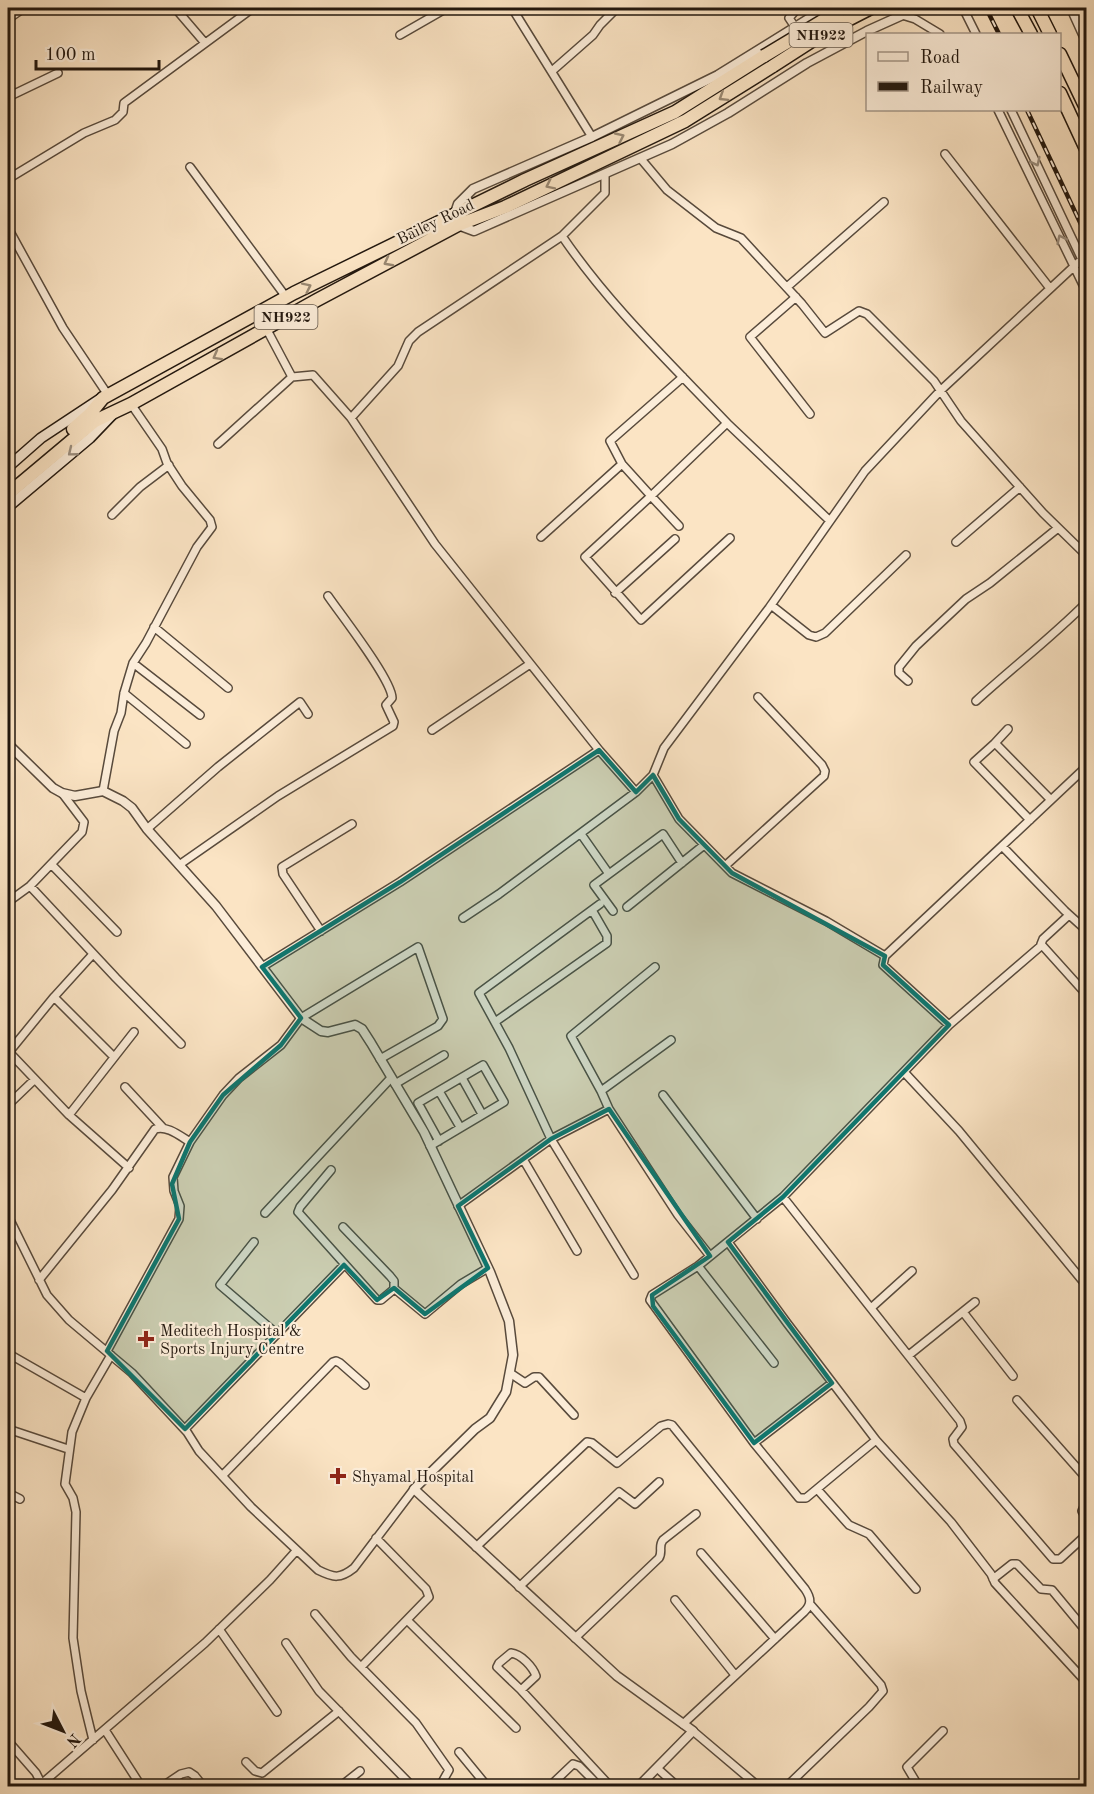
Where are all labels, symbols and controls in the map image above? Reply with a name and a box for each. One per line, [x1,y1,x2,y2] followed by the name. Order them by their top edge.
[790,23,852,47] road number: NH922
[36,33,159,71] scale bar
[866,33,1061,111] legend
[45,46,96,64] text: 100 m
[920,49,960,67] text: Road
[920,79,983,97] text: Railway
[719,90,730,101] one-way arrow
[614,132,625,144] one-way arrow
[1028,156,1040,167] one-way arrow
[545,178,556,190] one-way arrow
[395,197,477,248] street label: Bailey Road
[1056,234,1068,245] one-way arrow
[383,255,394,266] one-way arrow
[300,282,311,294] one-way arrow
[254,305,318,329] road number: NH922
[212,349,223,360] one-way arrow
[68,445,79,456] one-way arrow
[160,1324,304,1358] place label: Meditech Hospital & Sports Injury Centre
[137,1330,155,1348] marker: Meditech Hospital & Sports Injury Centre
[329,1467,347,1485] marker: Shyamal Hospital
[352,1470,474,1486] place label: Shyamal Hospital
[33,1701,93,1761] north arrow
[62,1730,83,1750] text: N

